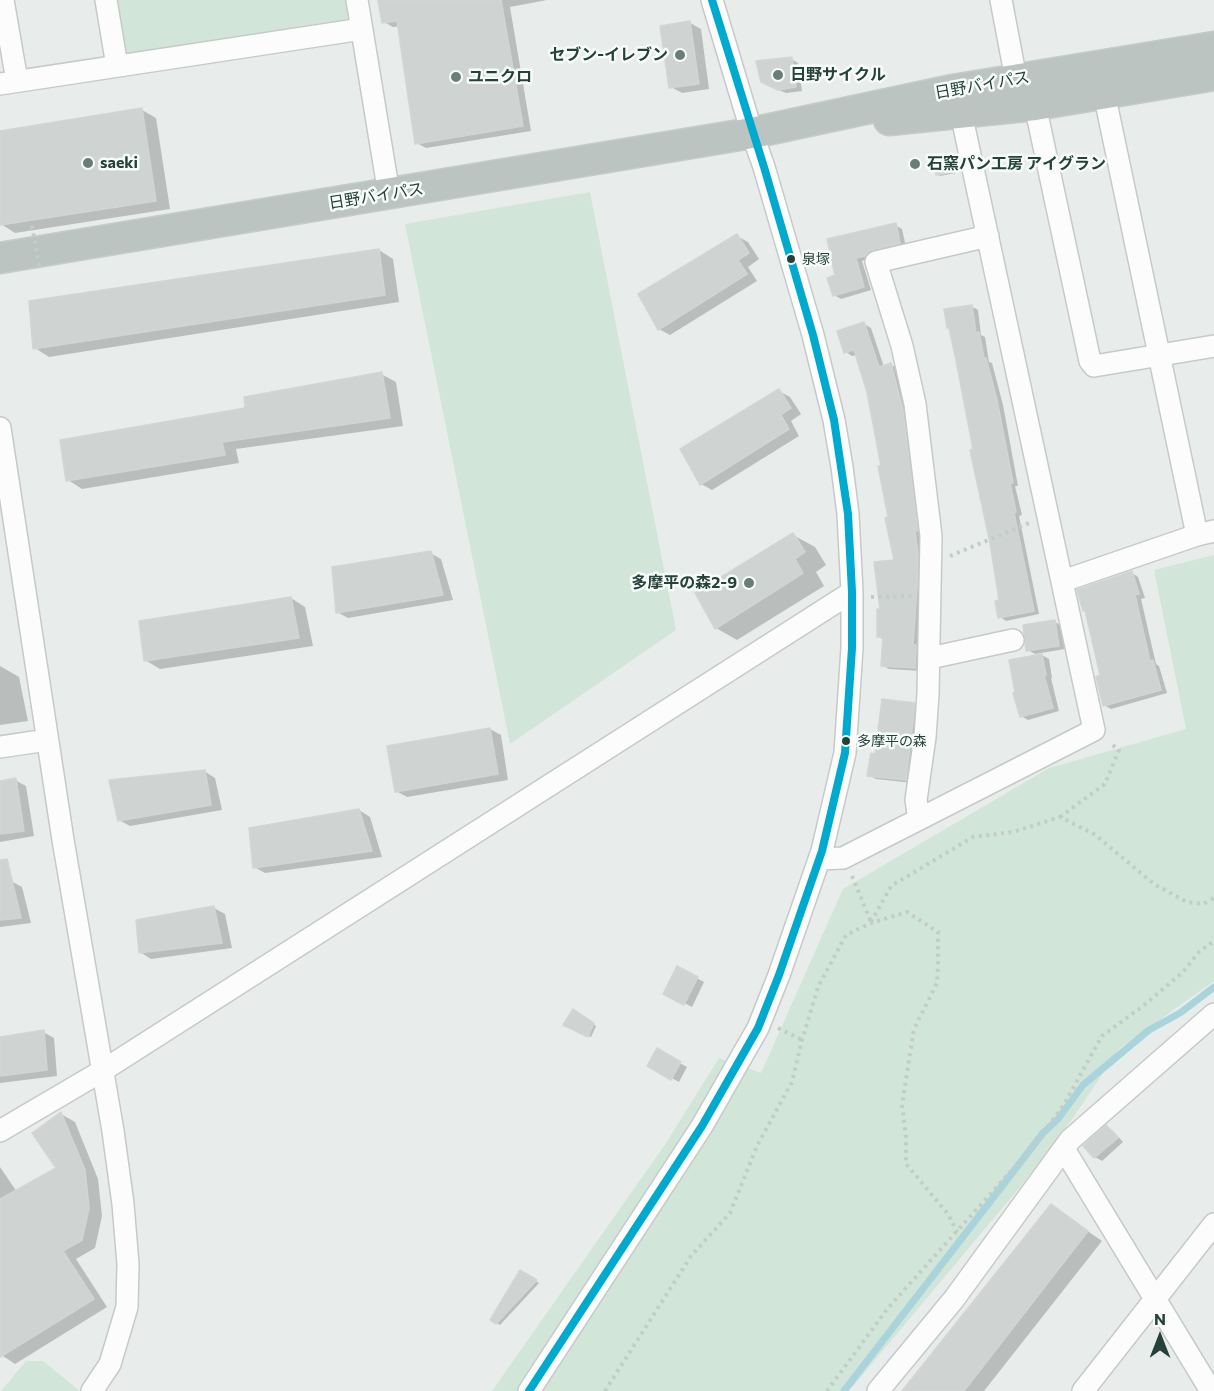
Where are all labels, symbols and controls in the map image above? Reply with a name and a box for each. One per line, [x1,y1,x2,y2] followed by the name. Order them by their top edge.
[549,45,668,65] place label: セブン-イレブン
[673,48,687,62] marker: セブン-イレブン
[790,65,886,85] place label: 日野サイクル
[468,67,532,87] place label: ユニクロ
[933,67,1031,103] street label: 日野バイパス
[771,68,785,82] marker: 日野サイクル
[449,70,463,84] marker: ユニクロ
[100,153,138,173] place label: saeki
[927,154,1106,174] place label: 石窯パン工房 アイグラン
[81,156,95,170] marker: saeki
[908,157,922,171] marker: 石窯パン工房 アイグラン
[327,179,425,213] street label: 日野バイパス
[802,251,830,267] place label: 泉塚
[785,253,797,265] marker: 泉塚
[631,573,737,593] place label: 多摩平の森2-9
[742,576,756,590] marker: 多摩平の森2-9
[857,733,927,749] place label: 多摩平の森
[840,735,852,747] marker: 多摩平の森
[1130,1307,1190,1367] north arrow
[1154,1309,1166,1328] text: N

